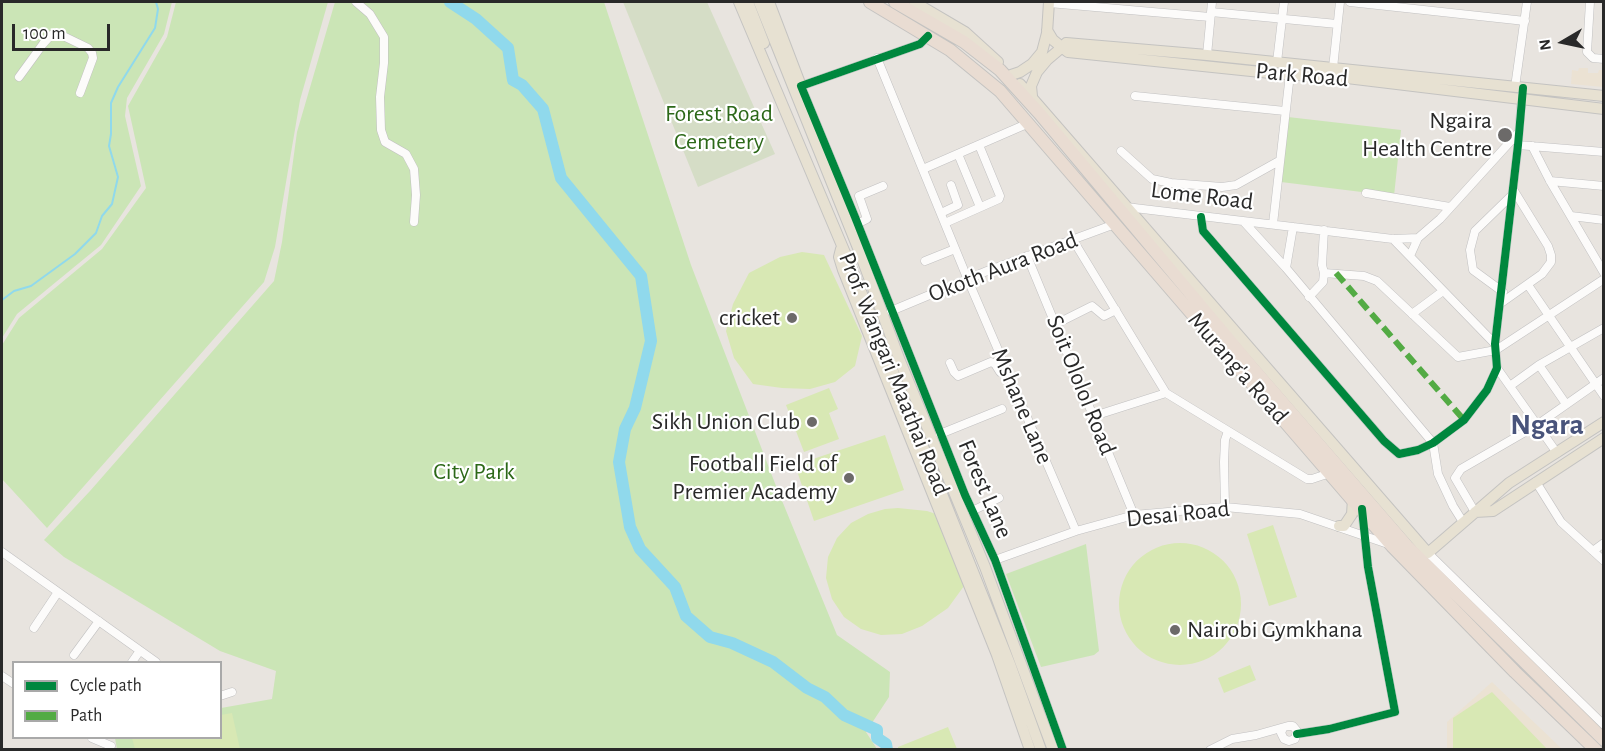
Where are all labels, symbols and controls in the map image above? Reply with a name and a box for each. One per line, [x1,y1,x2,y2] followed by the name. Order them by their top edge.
[15,12,112,50] scale bar
[1533,12,1593,72] north arrow
[23,25,66,43] text: 100 m
[1536,38,1554,52] text: N
[1254,57,1350,93] street label: Park Road
[665,100,773,156] park label: Forest Road Cemetery
[1362,107,1492,163] place label: Ngaira Health Centre
[1496,126,1514,144] marker: Ngaira Health Centre
[1149,175,1255,217] street label: Lome Road
[924,225,1082,309] street label: Okoth Aura Road
[832,248,956,500] street label: Prof. Wangari Maathai Road
[719,304,780,332] place label: cricket
[1182,306,1294,430] street label: Murang'a Road
[785,311,799,325] marker: cricket
[1040,311,1122,459] street label: Soit Ololol Road
[985,344,1059,468] street label: Mshane Lane
[1510,407,1584,443] district label: Ngara
[652,408,800,436] place label: Sikh Union Club
[805,415,819,429] marker: Sikh Union Club
[951,435,1019,543] street label: Forest Lane
[672,450,837,506] place label: Football Field of Premier Academy
[433,458,515,486] park label: City Park
[842,471,856,485] marker: Football Field of Premier Academy
[1125,494,1231,534] street label: Desai Road
[1187,616,1363,644] place label: Nairobi Gymkhana
[1168,623,1182,637] marker: Nairobi Gymkhana
[12,661,222,739] legend
[70,677,142,695] text: Cycle path
[70,707,102,725] text: Path

